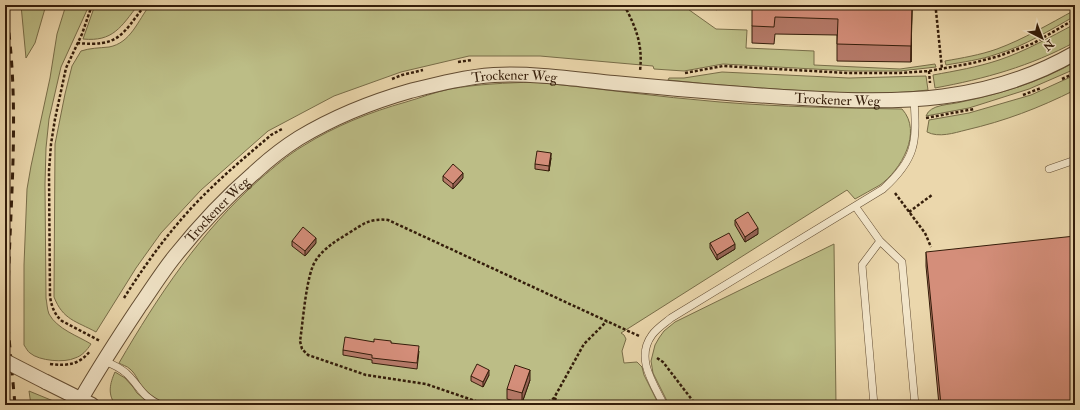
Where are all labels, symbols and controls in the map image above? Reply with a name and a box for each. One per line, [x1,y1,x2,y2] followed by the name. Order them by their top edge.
[1022,18,1062,58] north arrow
[1039,36,1057,54] text: N
[471,66,559,86] street label: Trockener Weg
[794,89,882,109] street label: Trockener Weg
[181,172,254,246] street label: Trockener Weg

